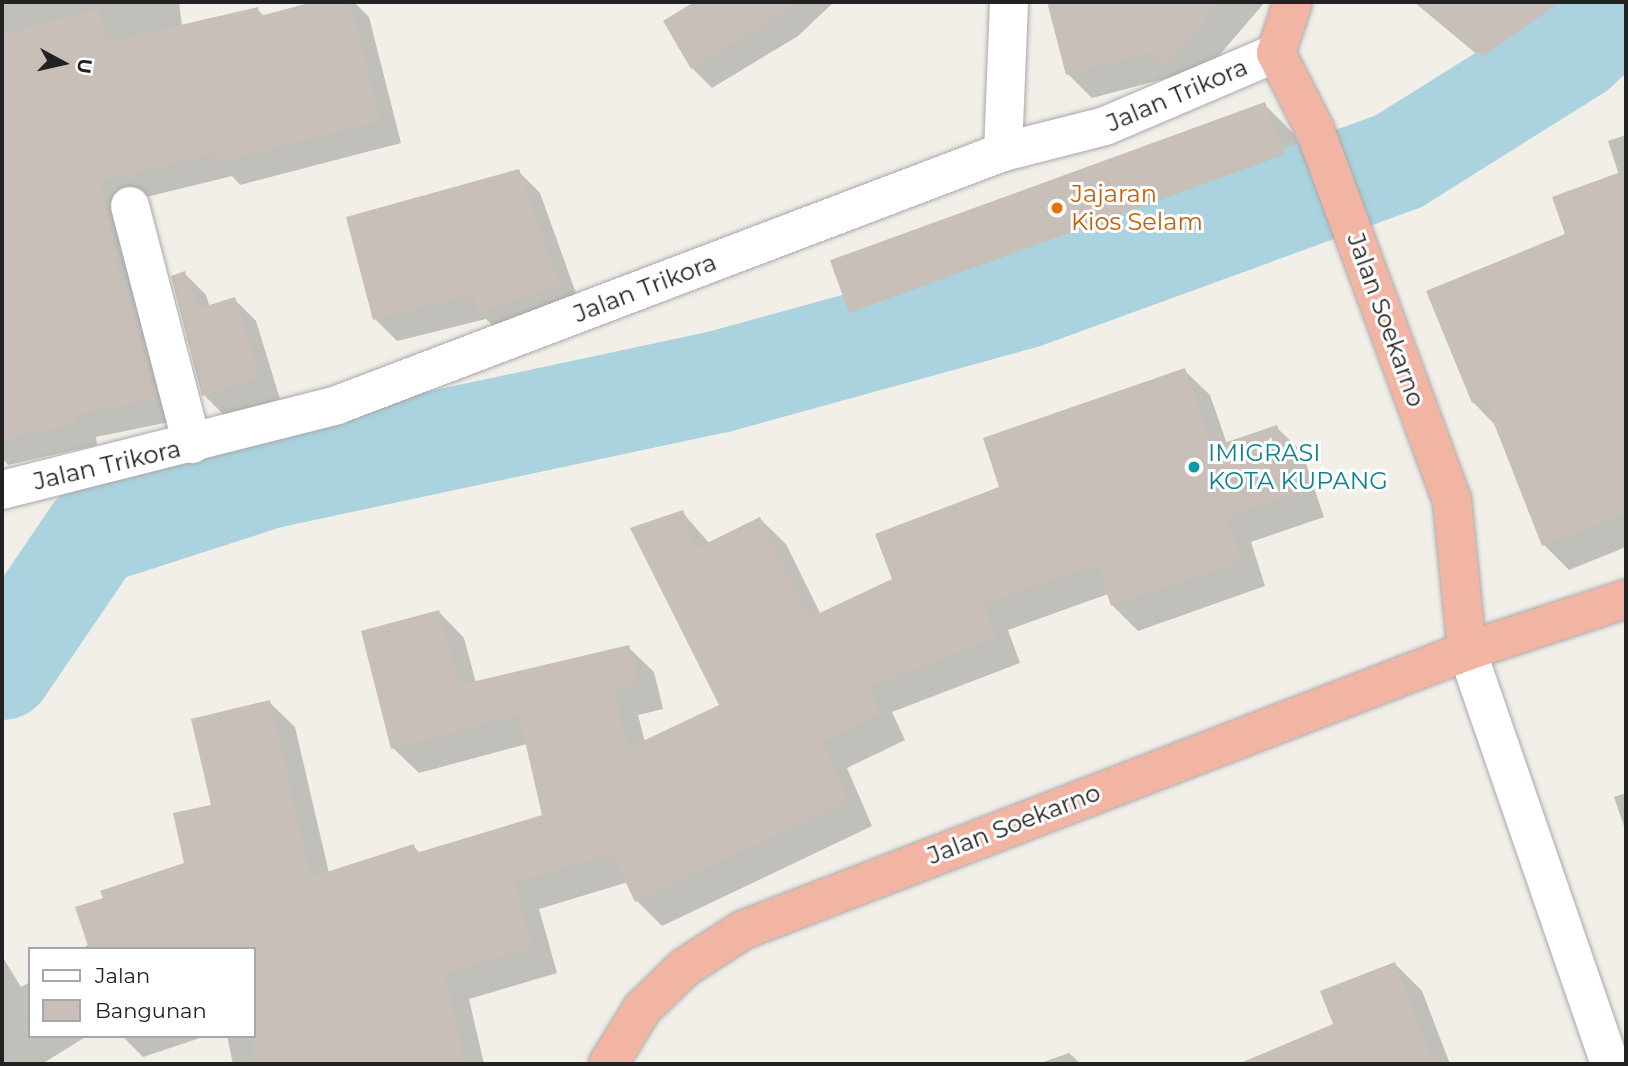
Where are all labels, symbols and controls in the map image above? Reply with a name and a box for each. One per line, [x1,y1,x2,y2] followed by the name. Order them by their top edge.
[28,28,98,98] north arrow
[1102,52,1252,138] street label: Jalan Trikora
[72,57,97,75] text: U
[1071,180,1203,236] place label: Jajaran Kios Selam
[1049,200,1065,216] marker: Jajaran Kios Selam
[1341,229,1431,411] street label: Jalan Soekarno
[570,248,720,328] street label: Jalan Trikora
[31,434,183,496] street label: Jalan Trikora
[1208,439,1388,495] place label: IMIGRASI KOTA KUPANG
[1186,459,1202,475] marker: IMIGRASI KOTA KUPANG
[924,778,1104,870] street label: Jalan Soekarno
[28,947,256,1038] legend
[95,963,150,988] text: Jalan
[95,998,207,1023] text: Bangunan

